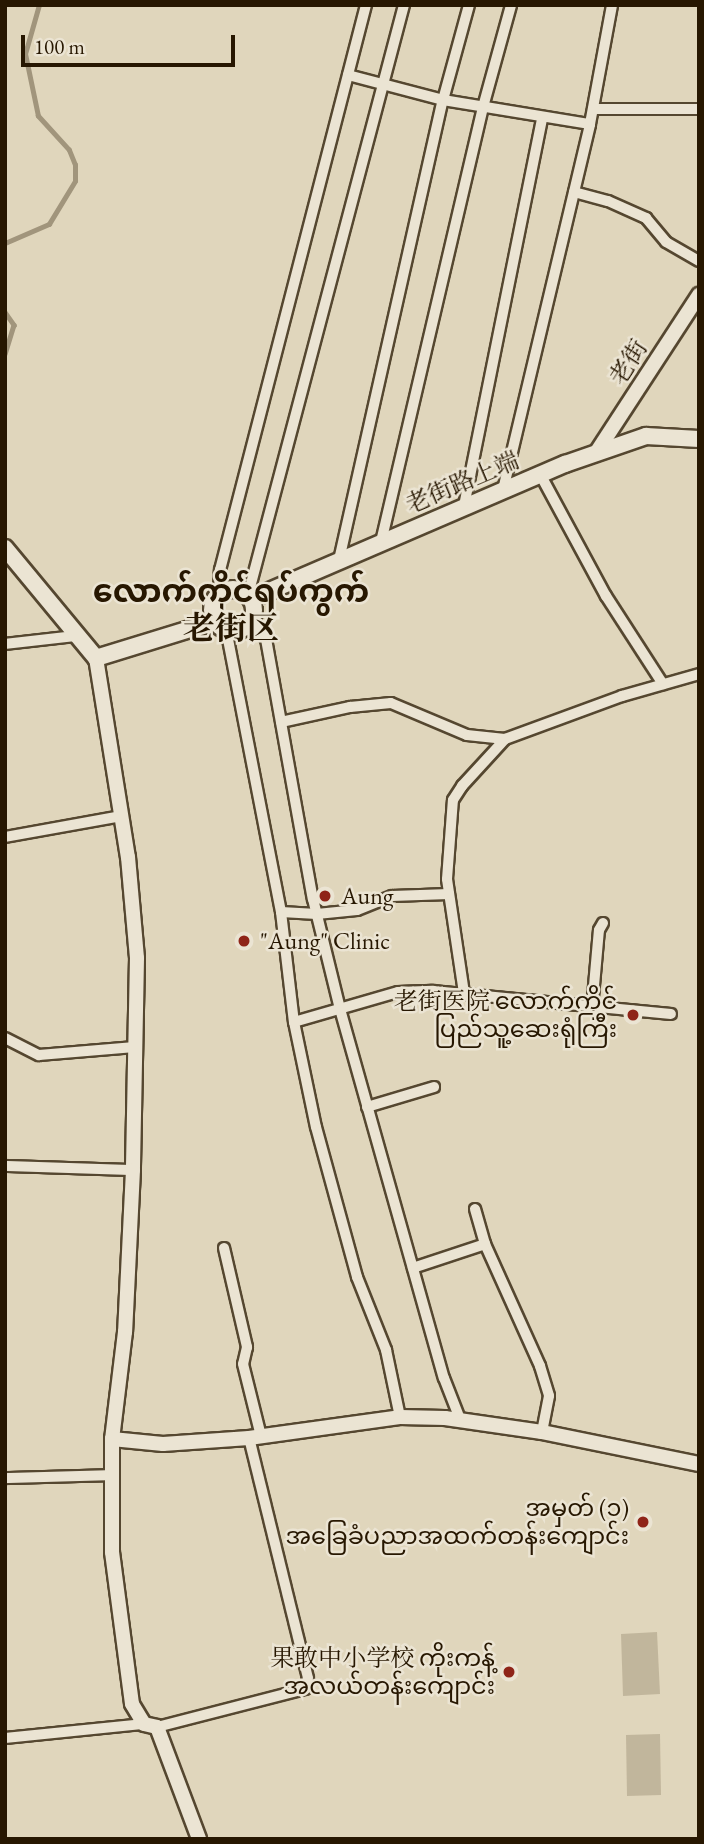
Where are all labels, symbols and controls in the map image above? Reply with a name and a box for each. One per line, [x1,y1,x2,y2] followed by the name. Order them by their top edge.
[24,21,238,65] scale bar
[34,33,85,60] text: 100 m
[603,334,653,390] street label: 老街
[401,445,523,519] street label: 老街路上端
[93,573,369,648] district label: လောက်ကိုင်ရပ်ကွက် 老街区
[341,882,393,910] place label: Aung
[315,886,335,906] marker: Aung
[260,927,390,955] place label: "Aung" Clinic
[234,931,254,951] marker: "Aung" Clinic
[394,987,617,1043] place label: 老街医院 လောက်ကိုင် ပြည်သူ့ဆေးရုံကြီး
[623,1005,643,1025] marker: 老街医院 လောက်ကိုင် ပြည်သူ့ဆေးရုံကြီး
[285,1494,629,1550] place label: အမှတ် (၁) အခြေခံပညာအထက်တန်းကျောင်း
[635,1514,651,1530] marker: အမှတ် (၁) အခြေခံပညာအထက်တန်းကျောင်း
[270,1644,495,1700] place label: 果敢中小学校 ကိုးကန့် အလယ်တန်းကျောင်း
[501,1664,517,1680] marker: 果敢中小学校 ကိုးကန့် အလယ်တန်းကျောင်း

